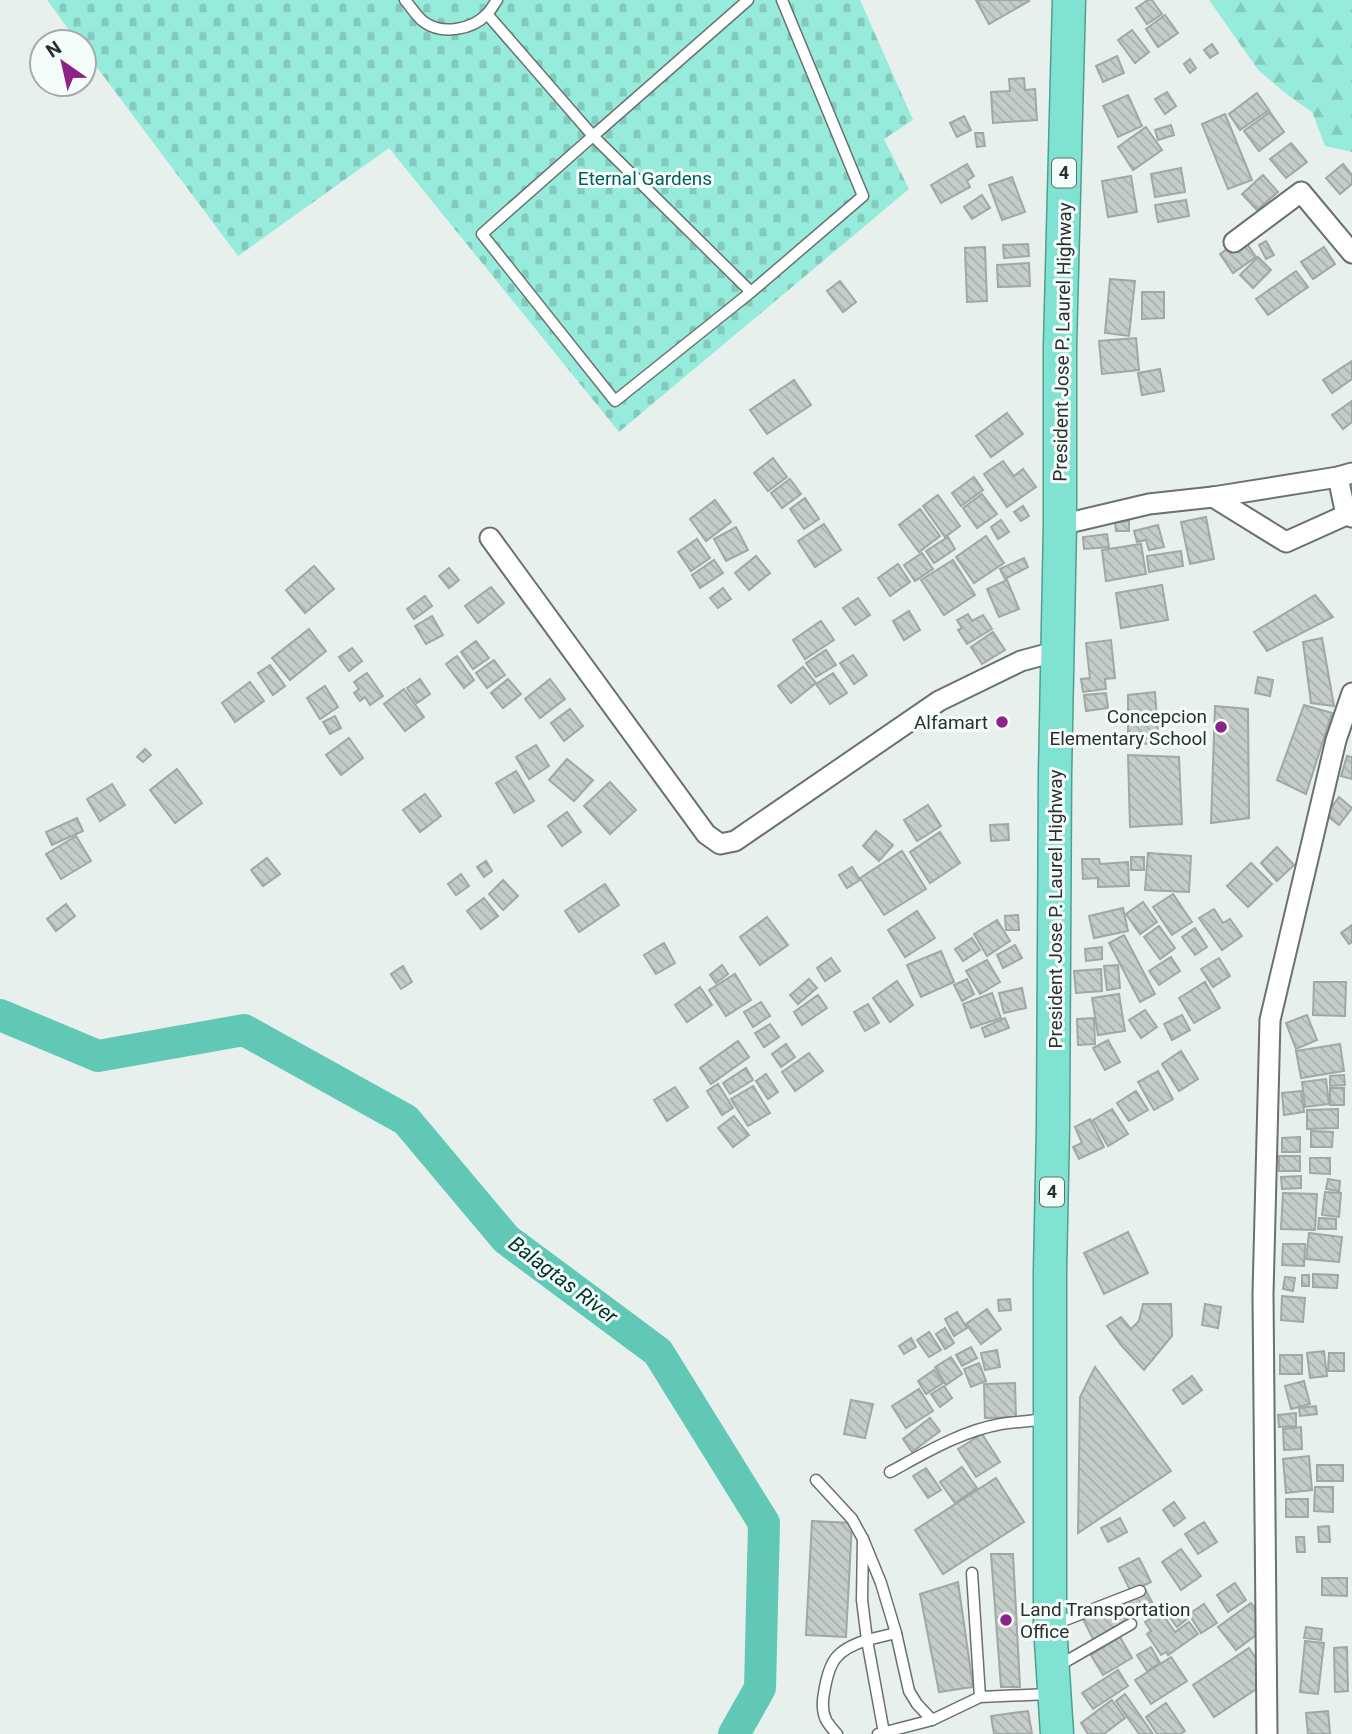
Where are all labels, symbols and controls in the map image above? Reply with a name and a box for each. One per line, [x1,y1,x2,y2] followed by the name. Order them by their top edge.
[28,28,98,98] north arrow
[42,36,66,63] text: N
[1052,158,1076,188] road number: 4
[578,167,712,190] park label: Eternal Gardens
[1049,202,1076,482] street label: President Jose P. Laurel Highway
[1049,705,1207,750] place label: Concepcion Elementary School
[914,711,988,734] place label: Alfamart
[994,714,1010,730] marker: Alfamart
[1213,719,1229,735] marker: Concepcion Elementary School
[1044,769,1067,1049] street label: President Jose P. Laurel Highway
[1040,1177,1064,1206] road number: 4
[504,1231,623,1329] water label: Balagtas River
[1020,1598,1191,1643] place label: Land Transportation Office
[998,1612,1014,1628] marker: Land Transportation Office

